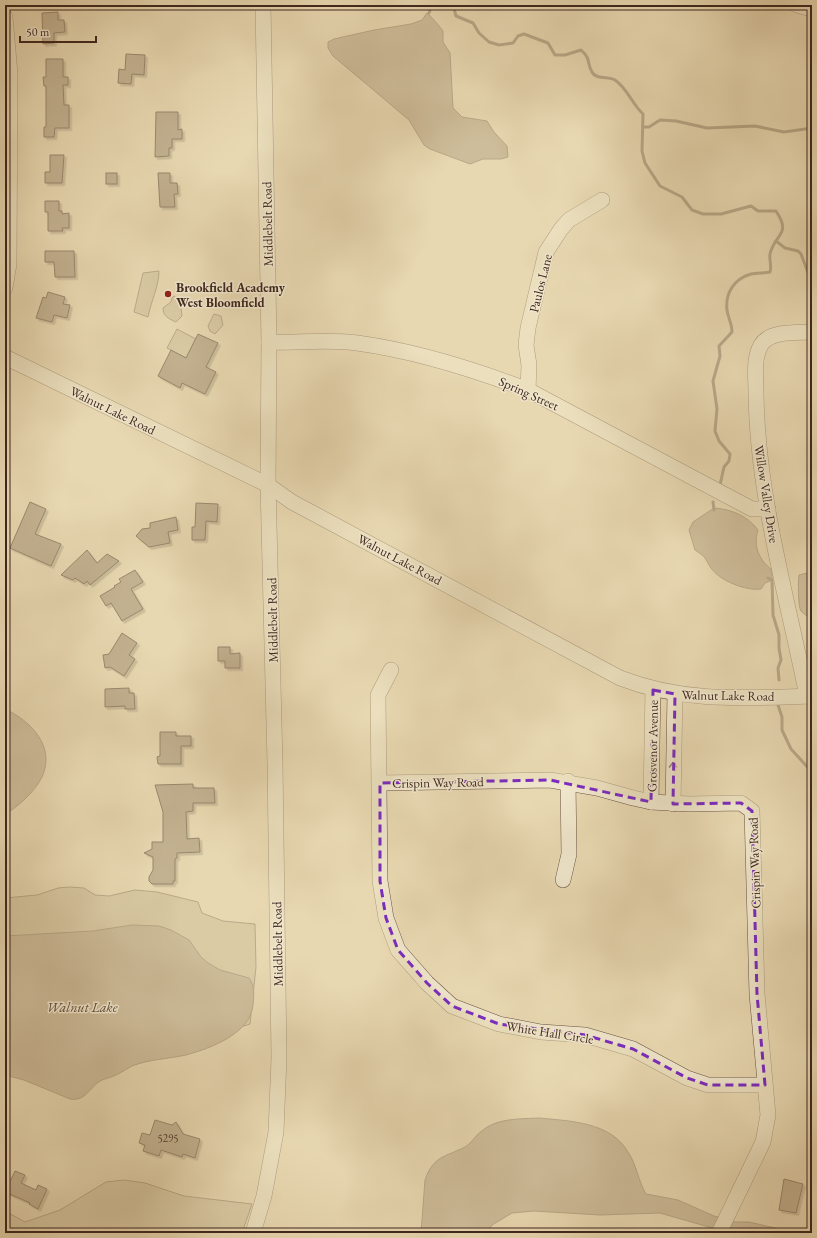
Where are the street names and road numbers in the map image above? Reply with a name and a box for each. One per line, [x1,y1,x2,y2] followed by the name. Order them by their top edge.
[258,181,277,267] street label: Middlebelt Road
[525,252,556,314] street label: Paulos Lane
[496,373,561,414] street label: Spring Street
[67,382,159,439] street label: Walnut Lake Road
[750,444,783,544] street label: Willow Valley Drive
[355,530,445,589] street label: Walnut Lake Road
[263,577,282,663] street label: Middlebelt Road
[681,686,775,705] street label: Walnut Lake Road
[643,700,662,792] street label: Grosvenor Avenue
[392,773,484,792] street label: Crispin Way Road
[744,817,765,909] street label: Crispin Way Road
[268,901,287,987] street label: Middlebelt Road
[505,1017,595,1048] street label: White Hall Circle

